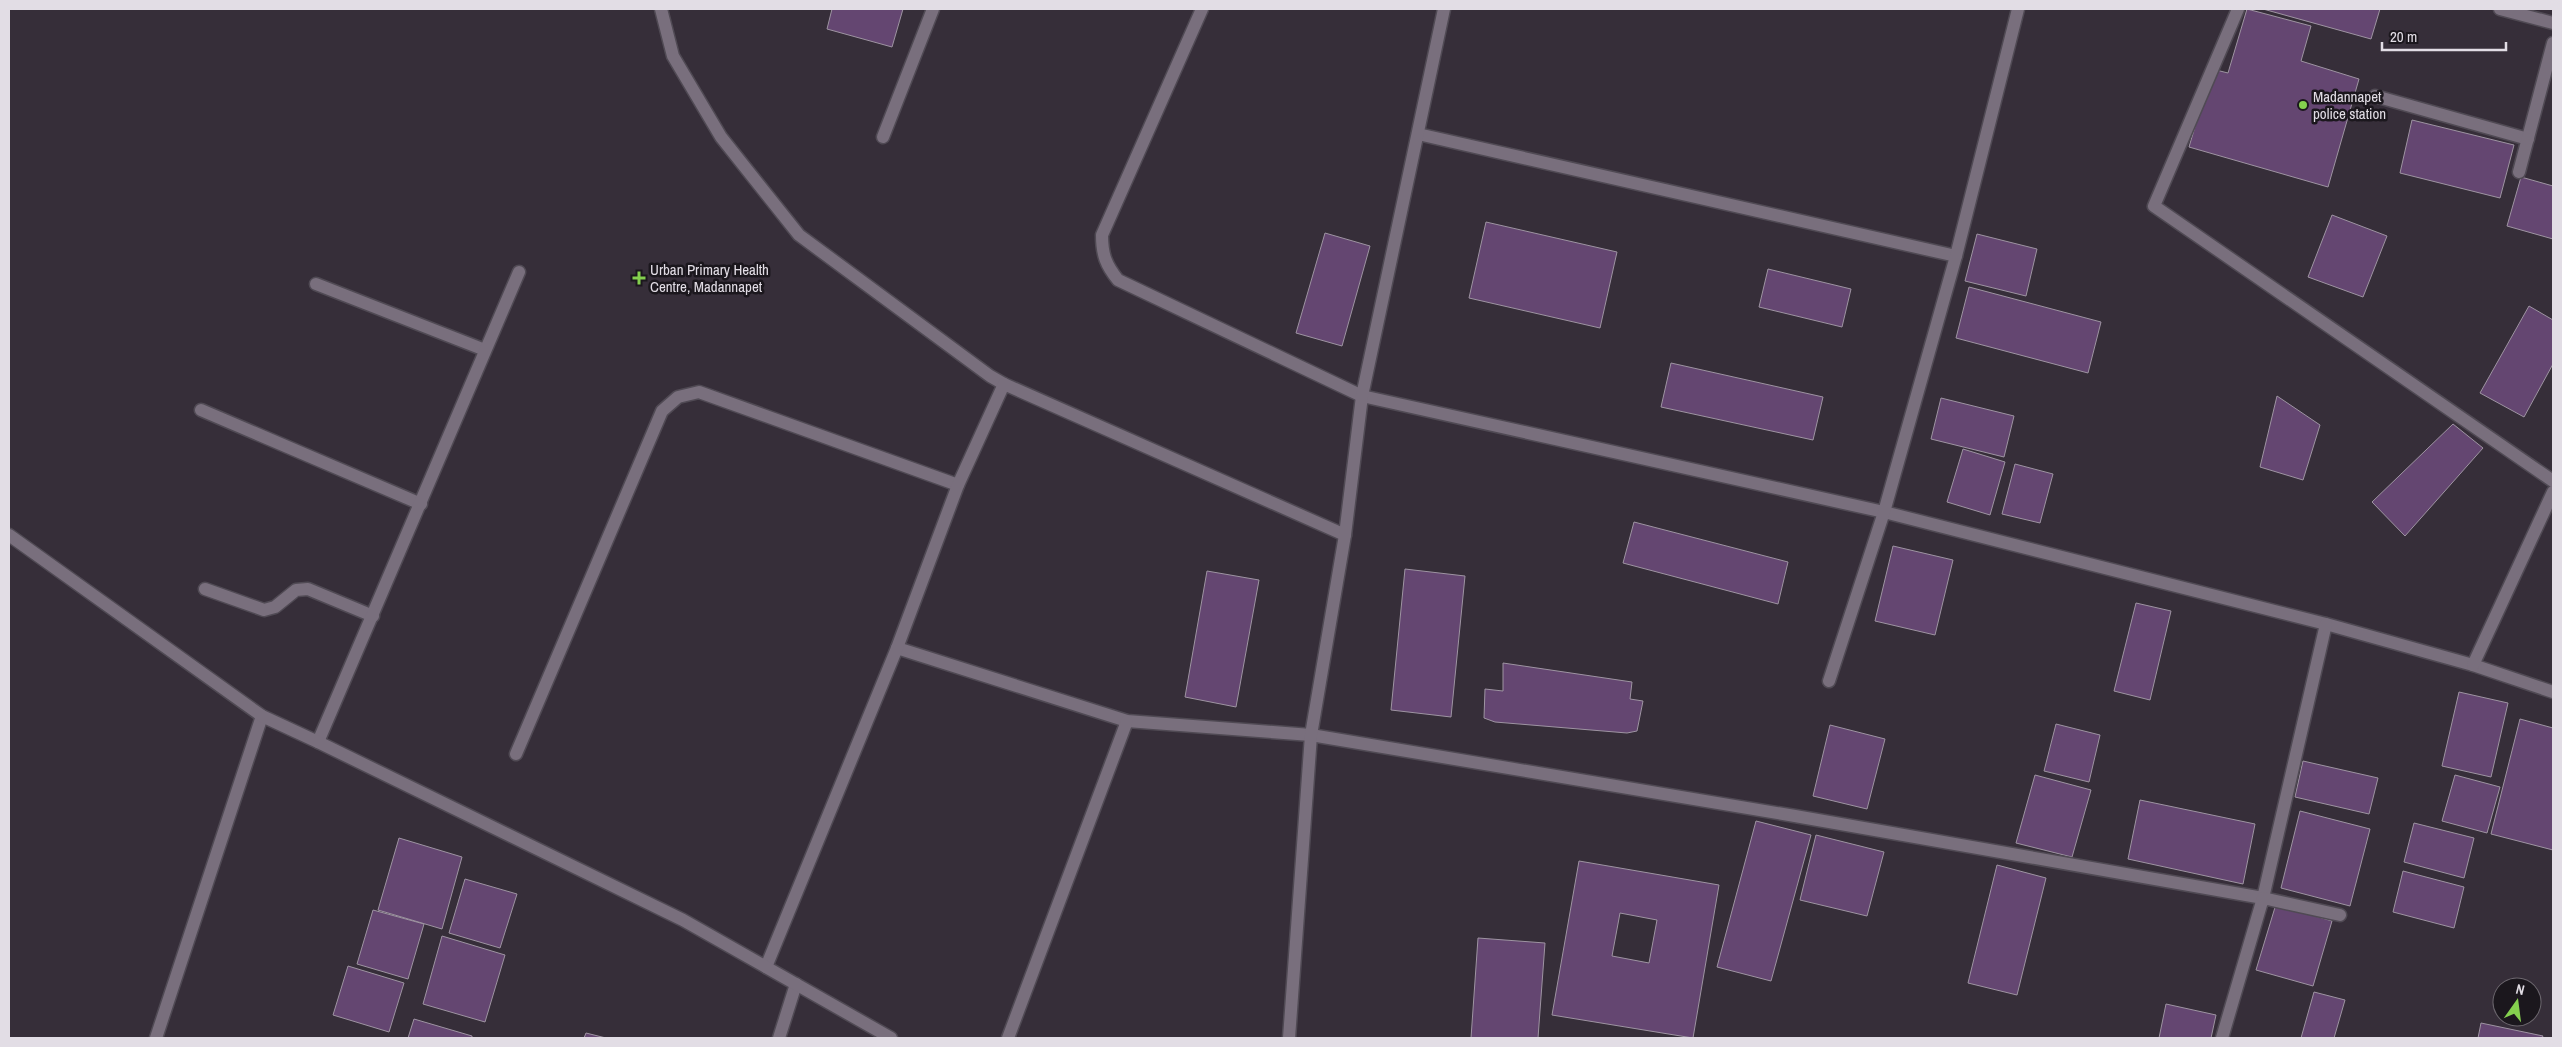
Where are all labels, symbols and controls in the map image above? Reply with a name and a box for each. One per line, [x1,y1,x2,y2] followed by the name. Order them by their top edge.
[2382,20,2506,52] scale bar
[2390,26,2417,47] text: 20 m
[2313,86,2386,124] place label: Madannapet police station
[2297,99,2309,111] marker: Madannapet police station
[650,259,769,297] place label: Urban Primary Health Centre, Madannapet
[632,271,646,285] marker: Urban Primary Health Centre, Madannapet
[2492,977,2542,1027] north arrow
[2514,980,2526,999] text: N

